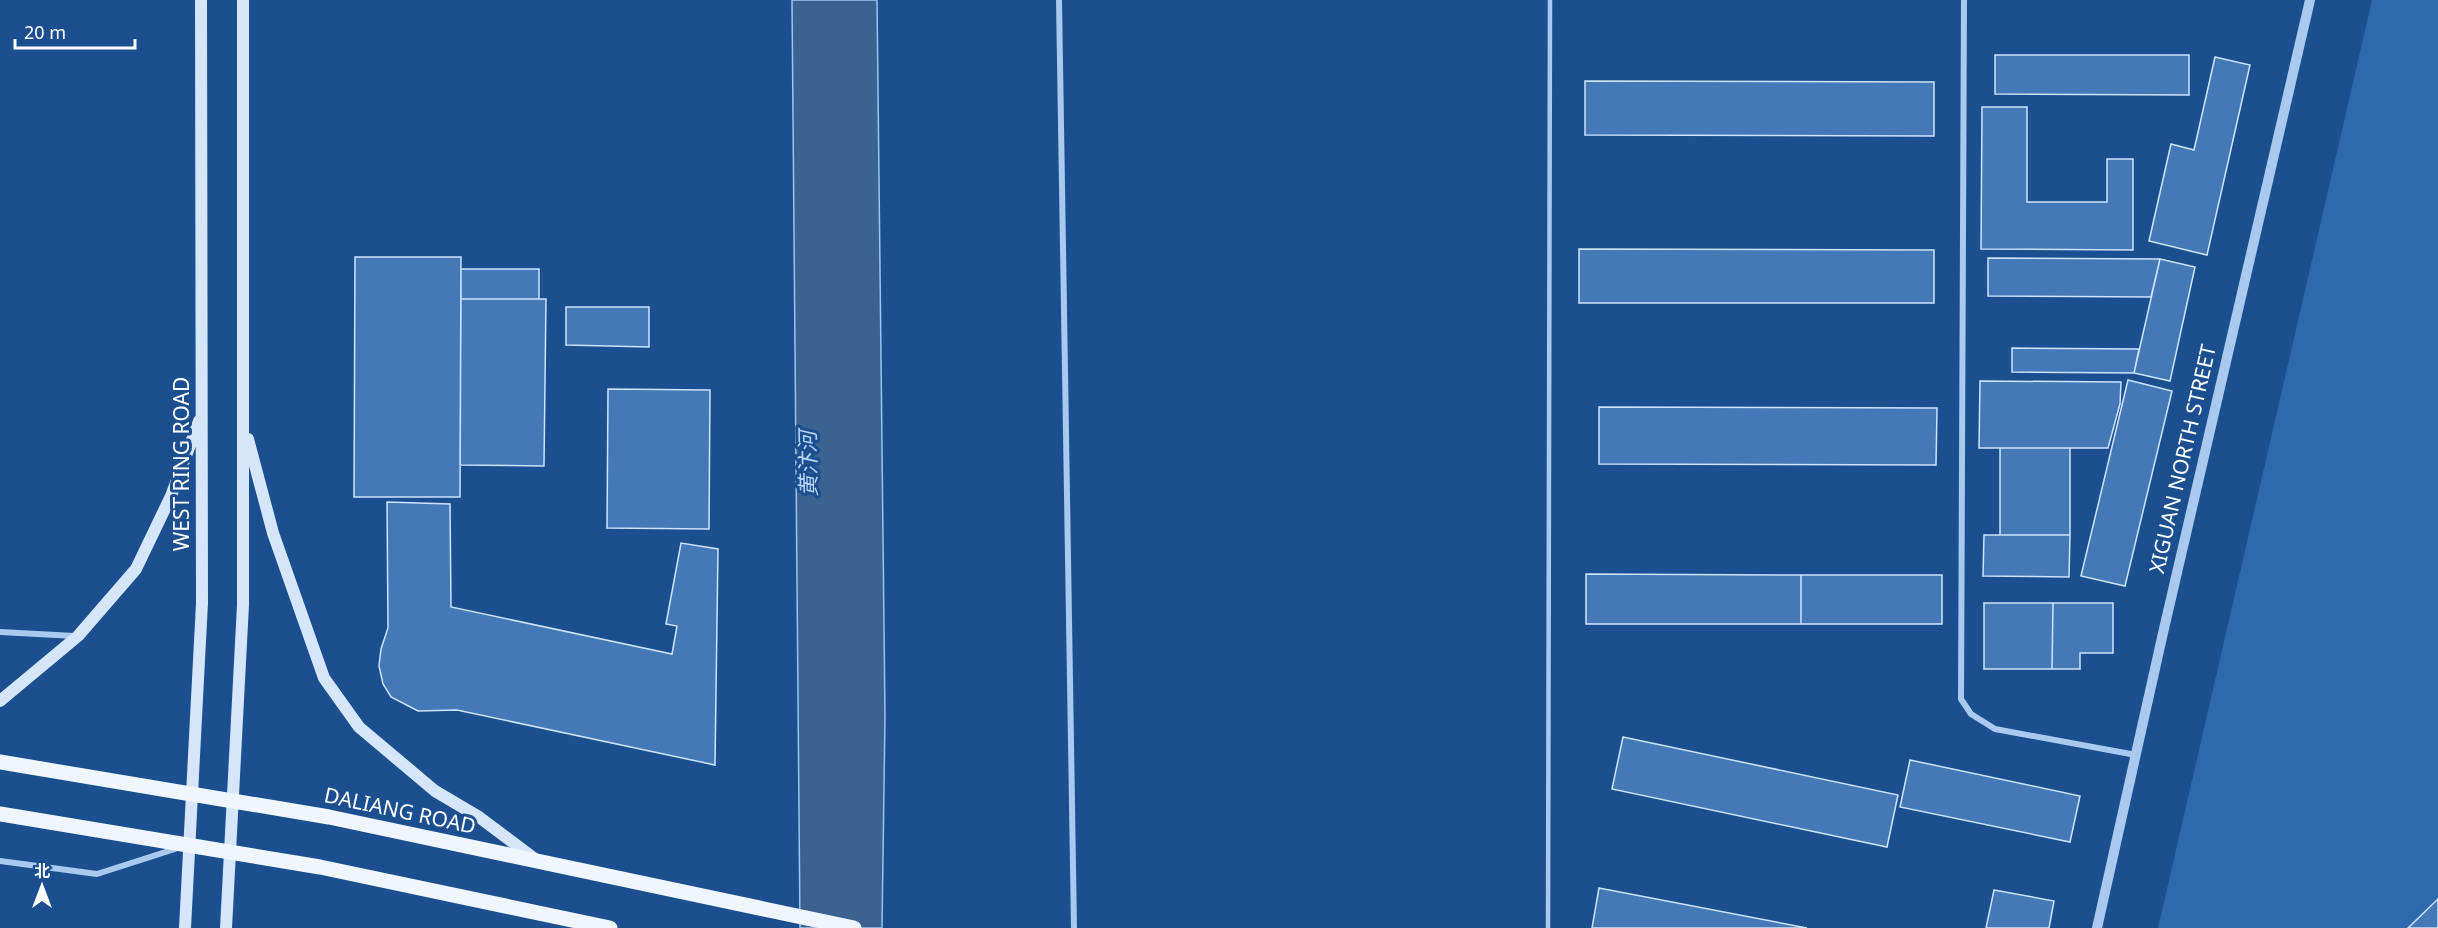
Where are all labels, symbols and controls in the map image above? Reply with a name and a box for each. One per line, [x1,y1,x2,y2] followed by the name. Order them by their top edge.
[15,12,135,50] scale bar
[24,20,66,44] text: 20 m
[2142,341,2222,576] street label: XIGUAN NORTH STREET
[167,377,195,551] street label: WEST RING ROAD
[791,427,823,497] water label: 黄汴河
[322,780,479,840] street label: DALIANG ROAD
[12,856,72,916] north arrow
[34,860,50,882] text: 北

